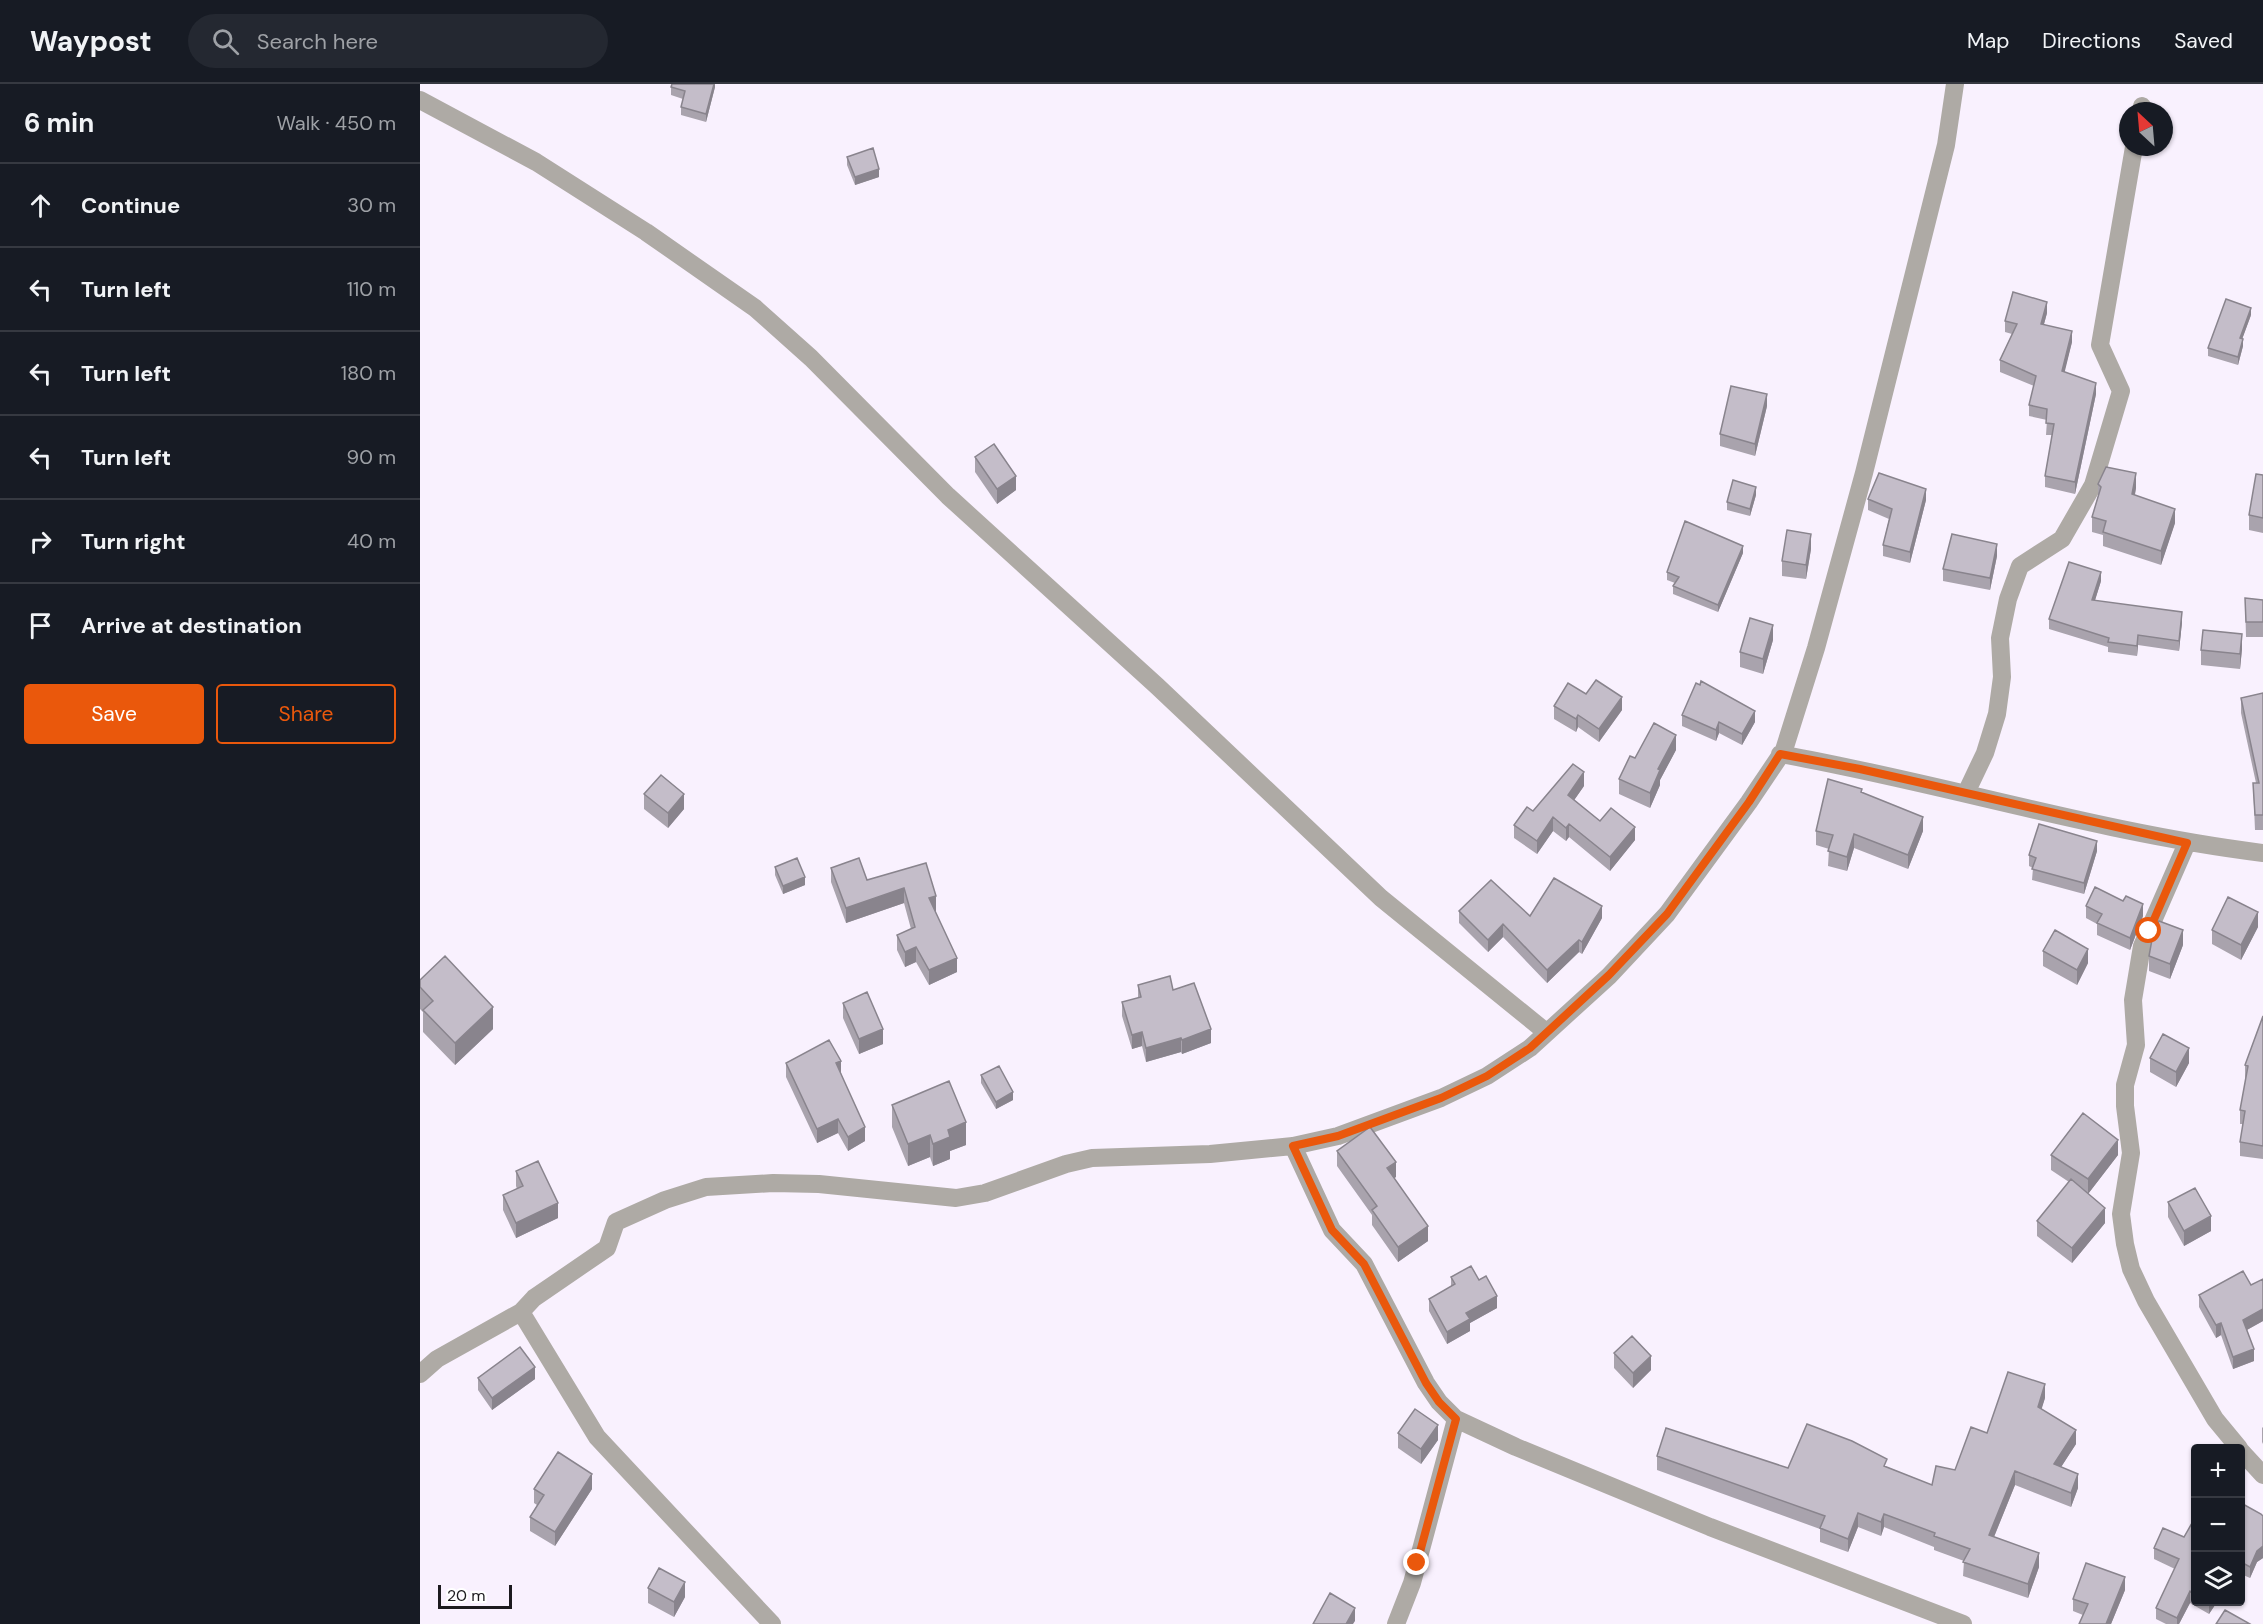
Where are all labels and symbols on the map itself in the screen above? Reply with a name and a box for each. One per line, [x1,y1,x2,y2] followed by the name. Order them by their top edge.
[2119,102,2173,156] north arrow
[2135,917,2161,943] route start
[1403,1549,1429,1575] route end
[438,1582,512,1610] scale bar

